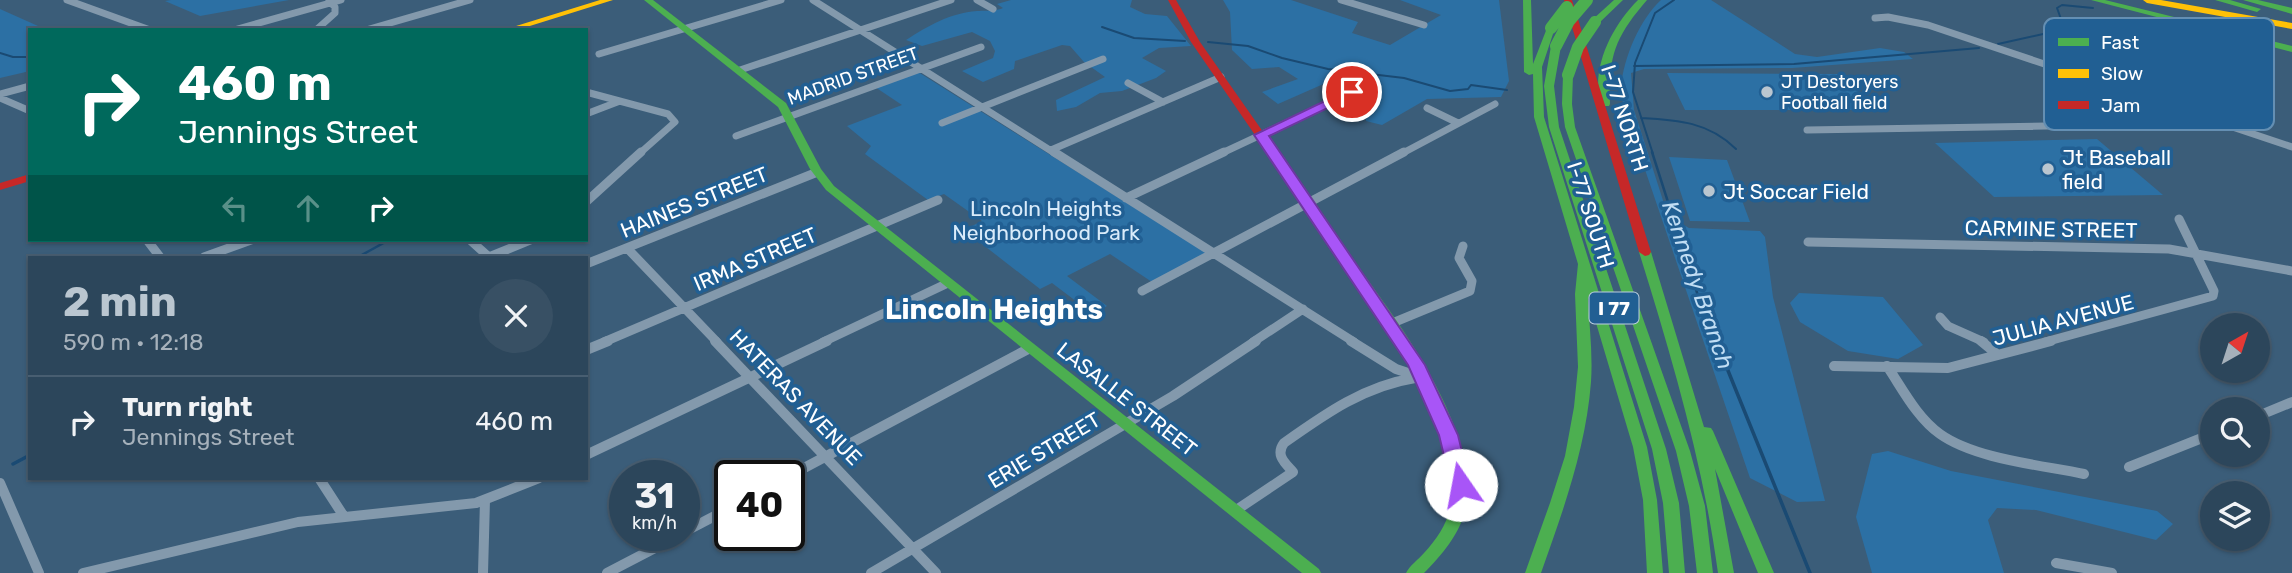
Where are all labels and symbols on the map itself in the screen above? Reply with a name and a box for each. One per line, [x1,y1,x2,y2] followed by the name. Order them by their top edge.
[2044,18,2274,130] legend
[2101,31,2140,54] text: Fast
[785,42,921,110] street label: MADRID STREET
[1596,61,1654,175] street label: I-77 NORTH
[1322,62,1382,122] pin
[2101,62,2143,85] text: Slow
[1781,71,1898,114] place label: JT Destoryers Football field
[1759,84,1775,100] marker: JT Destoryers Football field
[2101,94,2140,117] text: Jam
[2062,145,2171,194] place label: Jt Baseball field
[1562,159,1620,271] street label: I-77 SOUTH
[617,161,771,243] street label: HAINES STREET
[2040,161,2056,177] marker: Jt Baseball field
[1723,179,1869,204] place label: Jt Soccar Field
[1701,183,1717,199] marker: Jt Soccar Field
[952,196,1140,245] park label: Lincoln Heights Neighborhood Park
[1656,197,1740,373] water label: Kennedy Branch
[1964,215,2138,243] street label: CARMINE STREET
[690,222,820,296] street label: IRMA STREET
[1990,289,2136,351] street label: JULIA AVENUE
[1590,292,1638,324] road number: I 77
[885,293,1103,326] district label: Lincoln Heights
[2200,313,2270,383] north arrow
[725,324,867,470] street label: HATERAS AVENUE
[1052,337,1202,461] street label: LASALLE STREET
[983,407,1105,493] street label: ERIE STREET
[1424,448,1498,522] position arrow
[714,460,805,551] speed limit sign: 40

